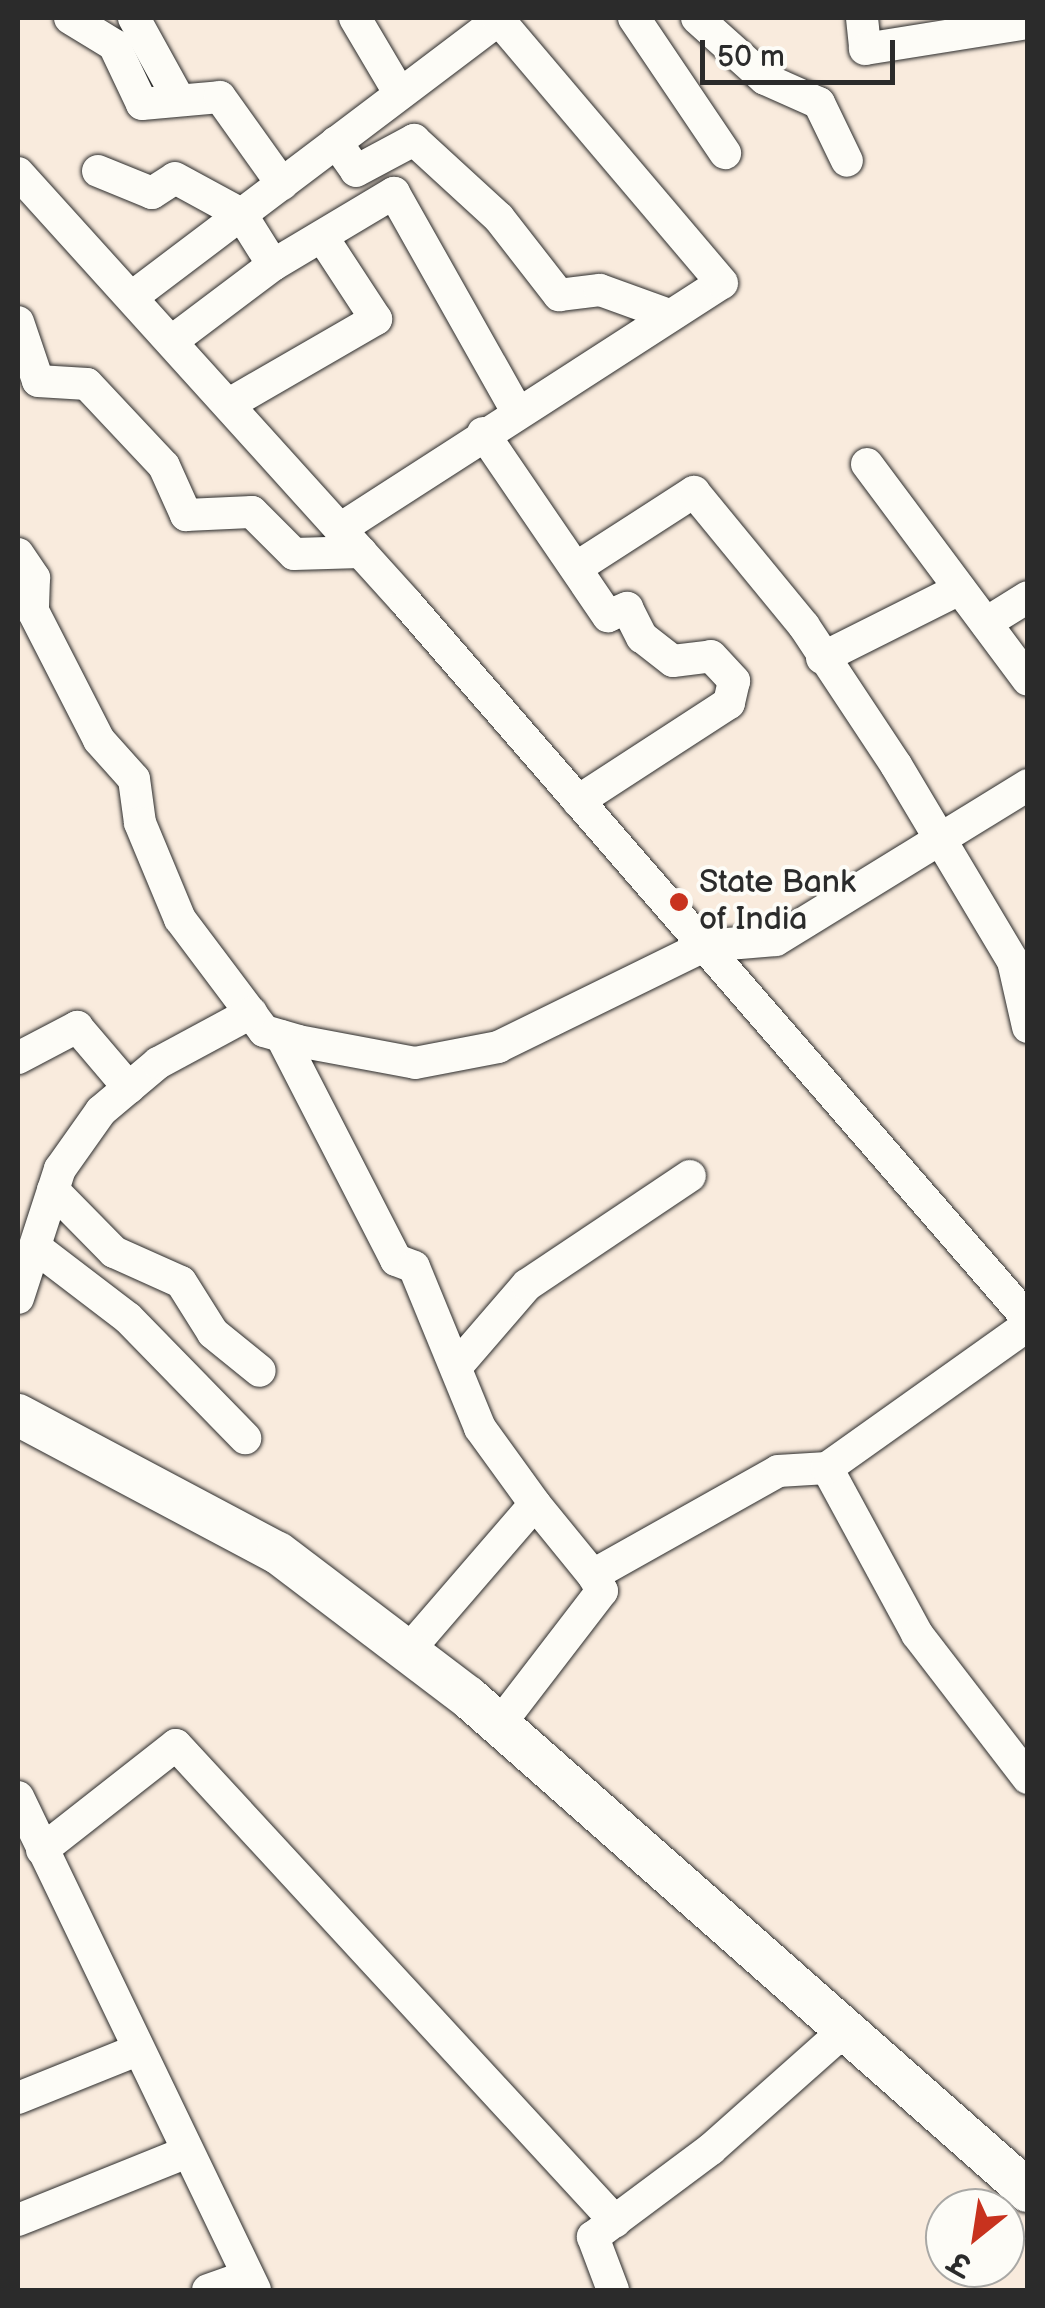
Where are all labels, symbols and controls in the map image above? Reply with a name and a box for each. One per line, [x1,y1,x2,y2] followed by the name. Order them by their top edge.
[705,20,900,82] scale bar
[717,39,785,75] text: 50 m
[699,865,856,940] place label: State Bank of India
[668,891,690,913] marker: State Bank of India
[925,2188,1025,2288] north arrow
[944,2244,977,2282] text: उ

